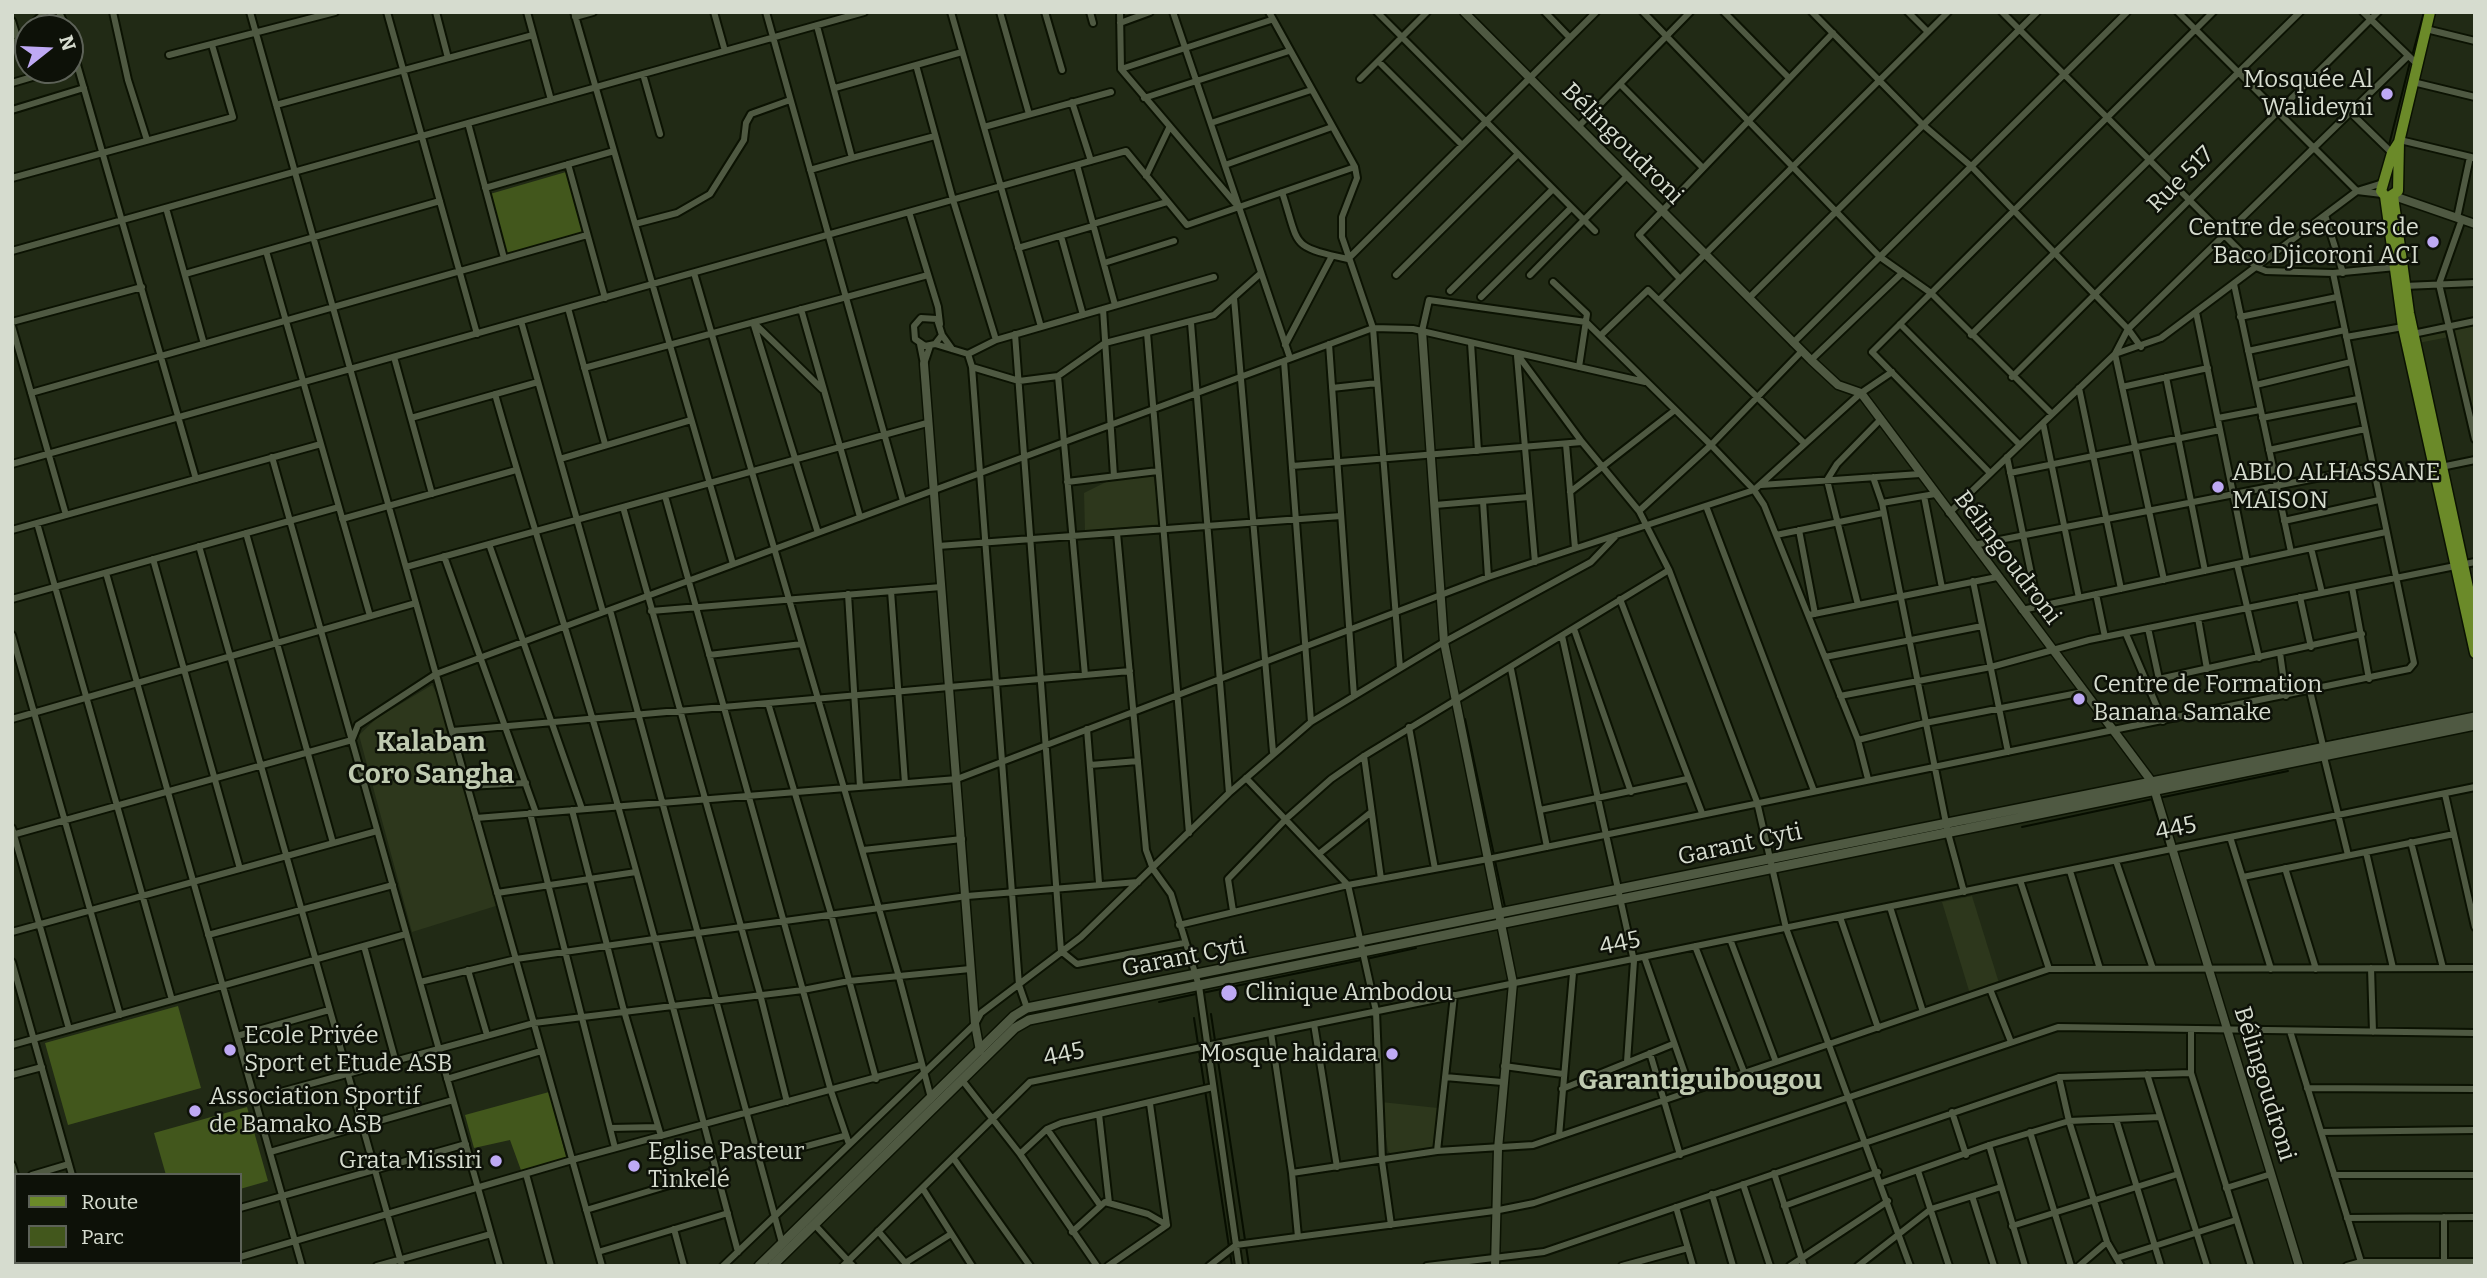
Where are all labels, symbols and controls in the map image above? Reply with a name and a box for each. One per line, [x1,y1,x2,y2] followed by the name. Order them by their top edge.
[14,14,84,84] north arrow
[54,32,81,53] text: N
[2243,66,2373,122] place label: Mosquée Al Walideyni
[1555,77,1689,211] street label: Bélingoudroni
[2379,86,2395,102] marker: Mosquée Al Walideyni
[2142,141,2220,219] street label: Rue 517
[2188,214,2419,270] place label: Centre de secours de Baco Djicoroni ACI
[2425,234,2441,250] marker: Centre de secours de Baco Djicoroni ACI
[2232,459,2441,515] place label: ABLO ALHASSANE MAISON
[2210,479,2226,495] marker: ABLO ALHASSANE MAISON
[1947,486,2067,630] street label: Bélingoudroni
[2093,671,2322,727] place label: Centre de Formation Banana Samake
[2071,691,2087,707] marker: Centre de Formation Banana Samake
[348,726,514,792] district label: Kalaban Coro Sangha
[2153,811,2199,847] street label: 445
[1675,818,1805,872] street label: Garant Cyti
[1597,926,1643,962] street label: 445
[1119,932,1249,984] street label: Garant Cyti
[1245,979,1453,1007] place label: Clinique Ambodou
[1219,983,1239,1003] marker: Clinique Ambodou
[2227,1003,2301,1165] street label: Bélingoudroni
[244,1022,453,1078] place label: Ecole Privée Sport et Etude ASB
[1041,1037,1087,1073] street label: 445
[1200,1040,1378,1068] place label: Mosque haidara
[222,1042,238,1058] marker: Ecole Privée Sport et Etude ASB
[1384,1046,1400,1062] marker: Mosque haidara
[1578,1064,1822,1098] district label: Garantiguibougou
[209,1083,420,1139] place label: Association Sportif de Bamako ASB
[187,1103,203,1119] marker: Association Sportif de Bamako ASB
[648,1138,804,1194] place label: Eglise Pasteur Tinkelé
[339,1147,482,1175] place label: Grata Missiri
[488,1153,504,1169] marker: Grata Missiri
[626,1158,642,1174] marker: Eglise Pasteur Tinkelé
[14,1173,242,1264] legend
[81,1189,138,1215] text: Route
[81,1224,124,1250] text: Parc

